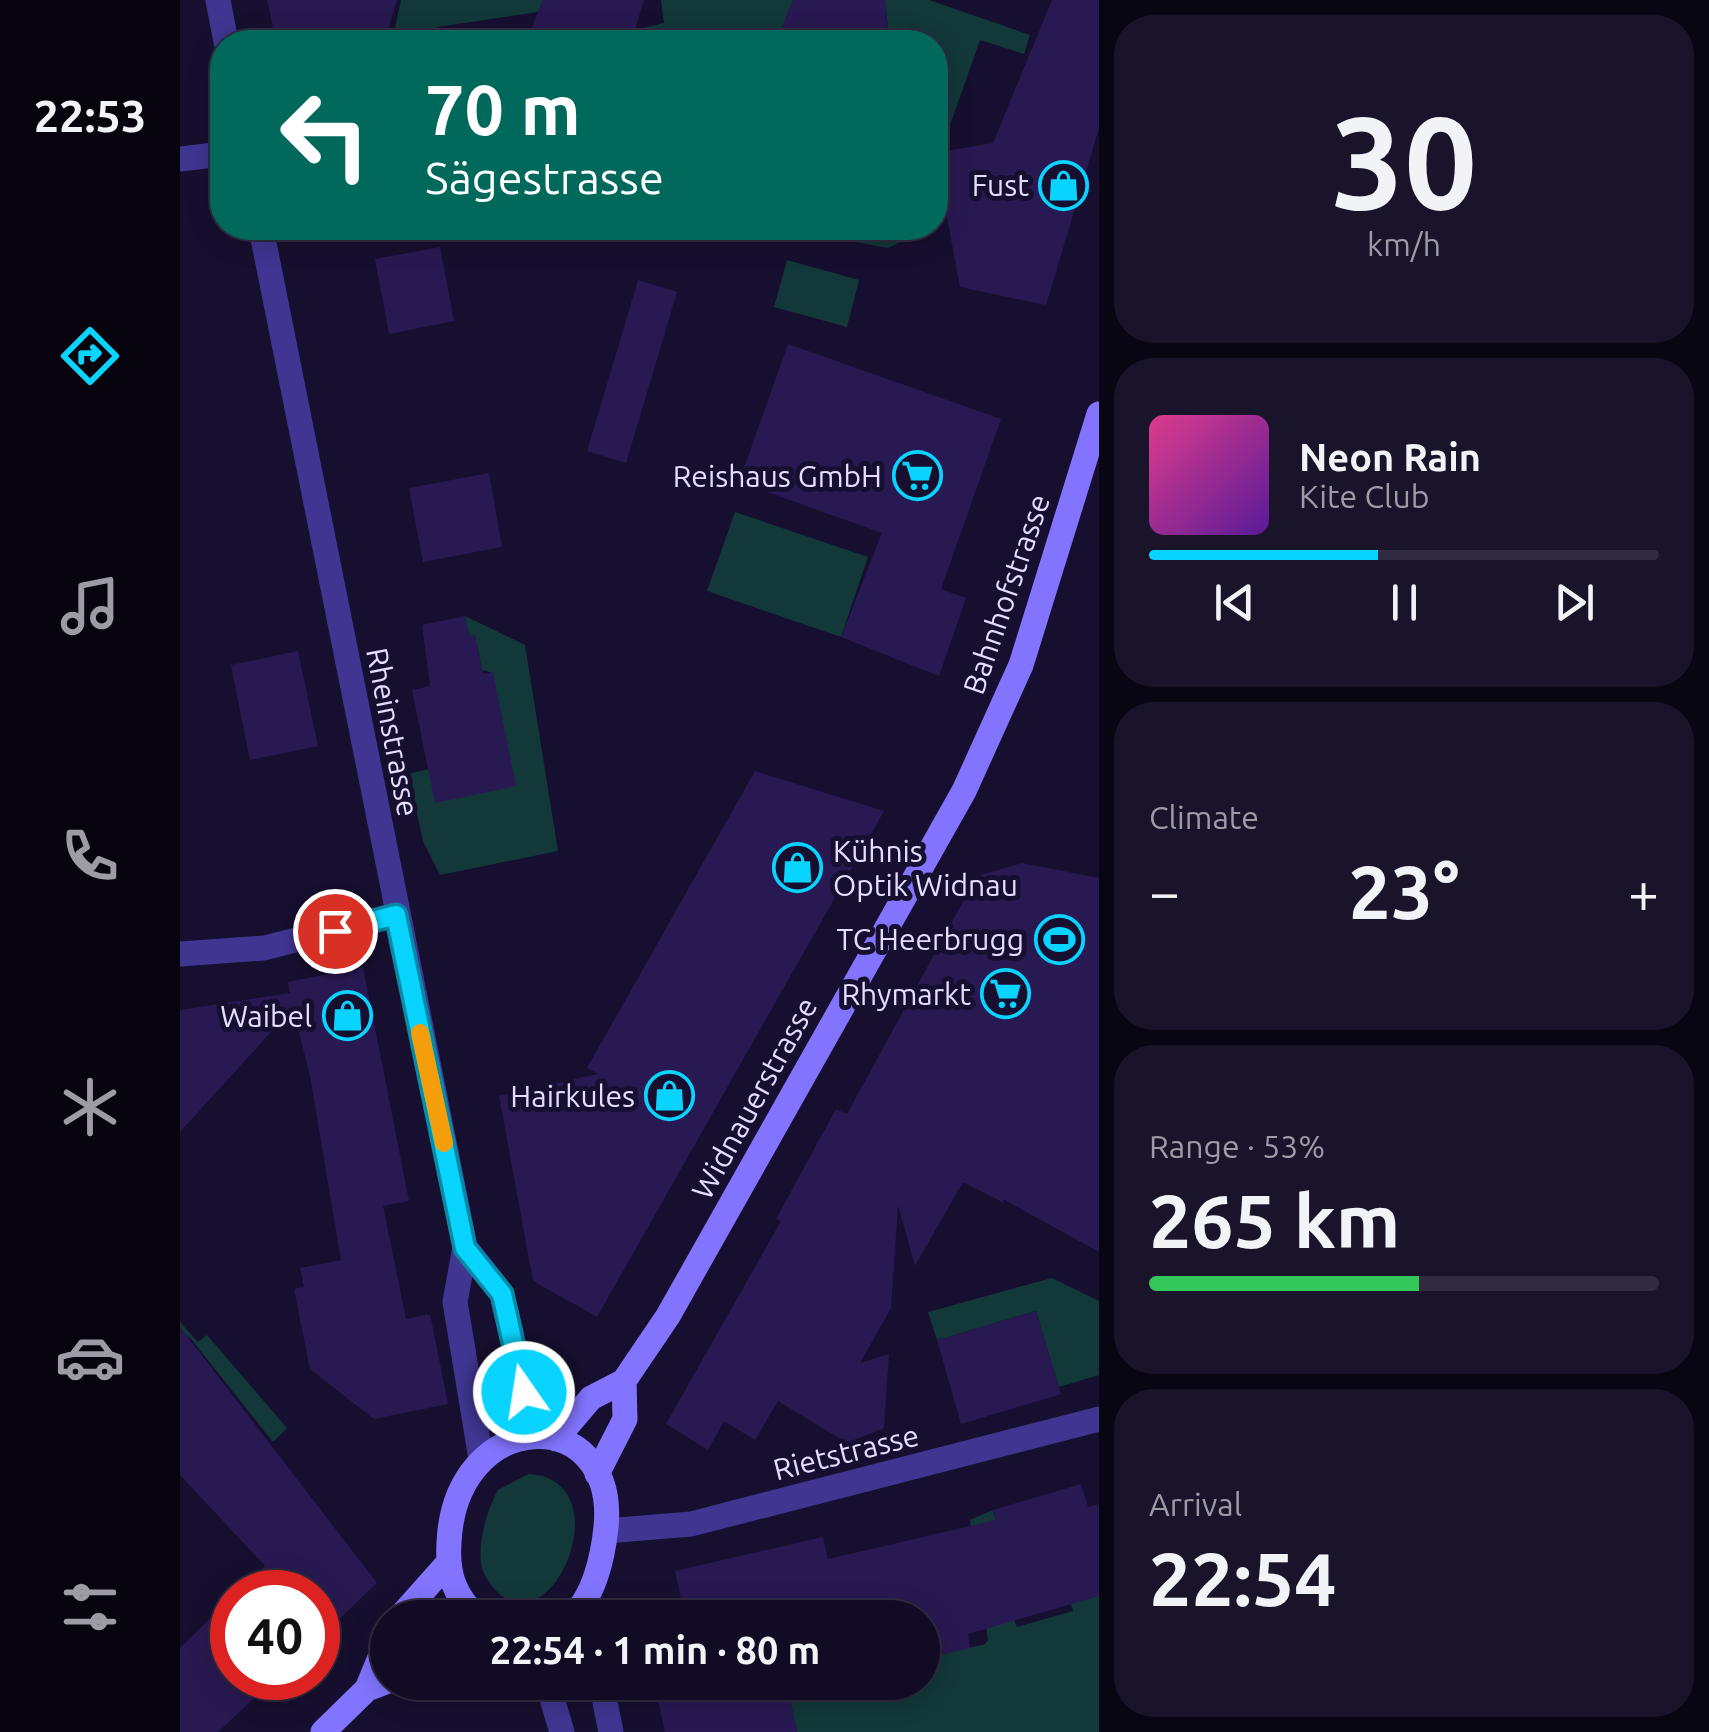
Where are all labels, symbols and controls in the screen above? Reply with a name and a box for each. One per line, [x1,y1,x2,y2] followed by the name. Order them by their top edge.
[260,70,390,200] icon: left
[425,70,581,148] text: 70 m
[1331,88,1477,234] text: 30
[34,90,146,141] text: 22:53
[425,152,664,203] text: Sägestrasse
[1038,159,1090,211] shop icon: Fust
[972,168,1029,202] place label: Fust
[1367,226,1441,262] text: km/h
[55,321,125,391] icon: directions
[1299,436,1481,478] text: Neon Rain
[891,450,943,502] supermarket icon: Reishaus GmbH
[673,459,882,493] place label: Reishaus GmbH
[1299,478,1429,514] text: Kite Club
[956,490,1056,698] street label: Bahnhofstrasse
[55,571,125,641] icon: music
[1207,575,1262,630] icon: previous
[1377,575,1432,630] icon: pause
[1547,575,1602,630] icon: next
[360,645,426,819] street label: Rheinstrasse
[1149,799,1259,835] text: Climate
[55,821,125,891] icon: phone
[833,834,1018,902] place label: Kühnis Optik Widnau
[772,842,824,894] shop icon: Kühnis Optik Widnau
[1348,849,1460,933] text: 23°
[1149,861,1180,922] text: −
[1628,861,1659,922] text: +
[293,889,378,974] pin
[308,904,363,959] icon: arrive
[1033,913,1085,965] sports icon: TC Heerbrugg
[837,922,1024,956] place label: TC Heerbrugg
[980,968,1032,1020] supermarket icon: Rhymarkt
[841,977,971,1011] place label: Rhymarkt
[321,990,373,1042] shop icon: Waibel
[685,991,823,1205] street label: Widnauerstrasse
[220,999,312,1033] place label: Waibel
[644,1070,696,1122] shop icon: Hairkules
[55,1072,125,1142] icon: climate
[510,1079,635,1113] place label: Hairkules
[1149,1128,1325,1164] text: Range · 53%
[1149,1178,1400,1262] text: 265 km
[55,1322,125,1392] icon: car
[472,1340,576,1444] position arrow
[770,1418,922,1486] street label: Rietstrasse
[1149,1486,1242,1522] text: Arrival
[1149,1536,1337,1620] text: 22:54
[210,1570,340,1700] speed limit sign: 40
[55,1572,125,1642] icon: filters
[490,1629,820,1671] text: 22:54 · 1 min · 80 m

